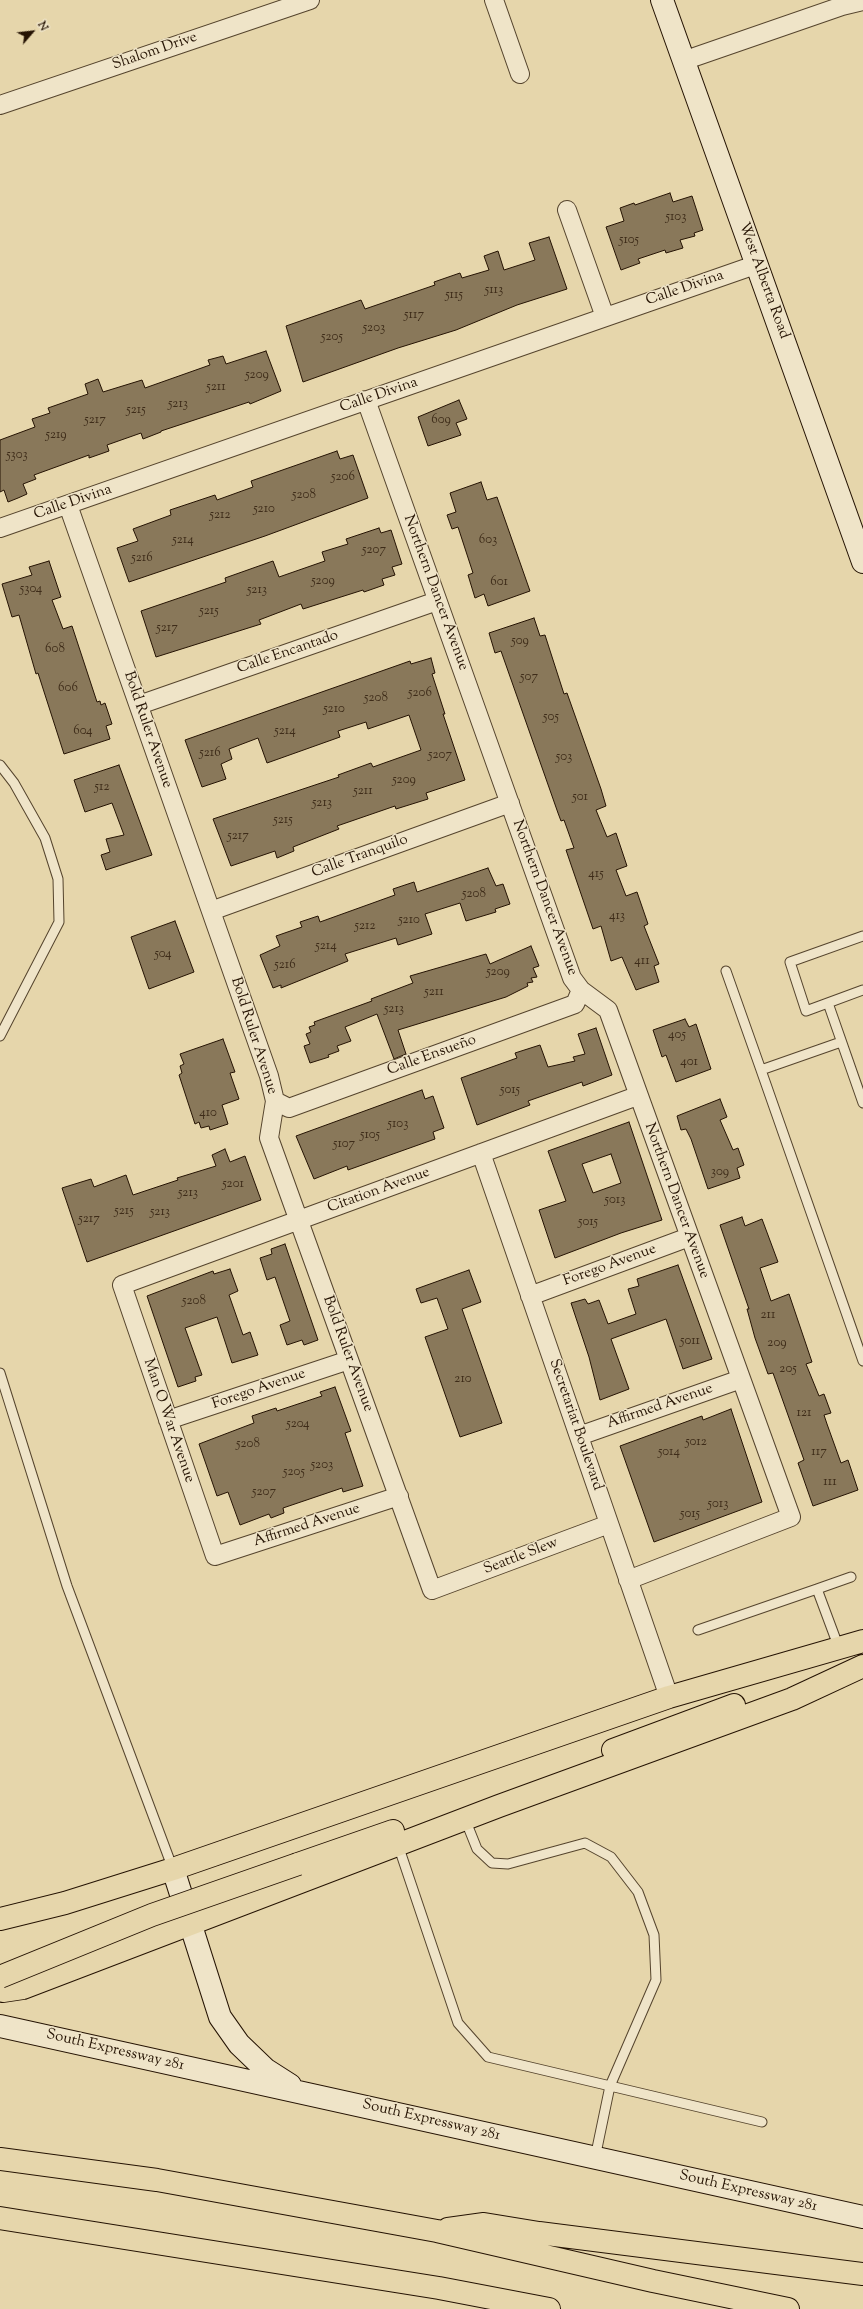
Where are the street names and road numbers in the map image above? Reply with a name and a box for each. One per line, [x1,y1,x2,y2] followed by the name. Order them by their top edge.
[110,29,200,75] street label: Shalom Drive
[734,220,792,342] street label: West Alberta Road
[644,267,726,311] street label: Calle Divina
[338,374,420,418] street label: Calle Divina
[32,481,114,525] street label: Calle Divina
[398,513,472,673] street label: Northern Dancer Avenue
[235,627,341,679] street label: Calle Encantado
[119,669,175,791] street label: Bold Ruler Avenue
[507,818,581,978] street label: Northern Dancer Avenue
[309,831,411,883] street label: Calle Tranquilo
[226,975,280,1097] street label: Bold Ruler Avenue
[385,1032,479,1080] street label: Calle Ensueño
[639,1121,713,1281] street label: Northern Dancer Avenue
[325,1164,433,1218] street label: Citation Avenue
[561,1241,659,1291] street label: Forego Avenue
[318,1293,376,1415] street label: Bold Ruler Avenue
[138,1357,198,1485] street label: Man O War Avenue
[544,1357,606,1493] street label: Secretariat Boulevard
[210,1366,308,1414] street label: Forego Avenue
[605,1380,715,1434] street label: Affirmed Avenue
[251,1500,363,1552] street label: Affirmed Avenue
[481,1535,561,1579] street label: Seattle Slew
[44,2026,186,2076] street label: South Expressway 281
[360,2096,502,2146] street label: South Expressway 281
[677,2167,819,2217] street label: South Expressway 281

